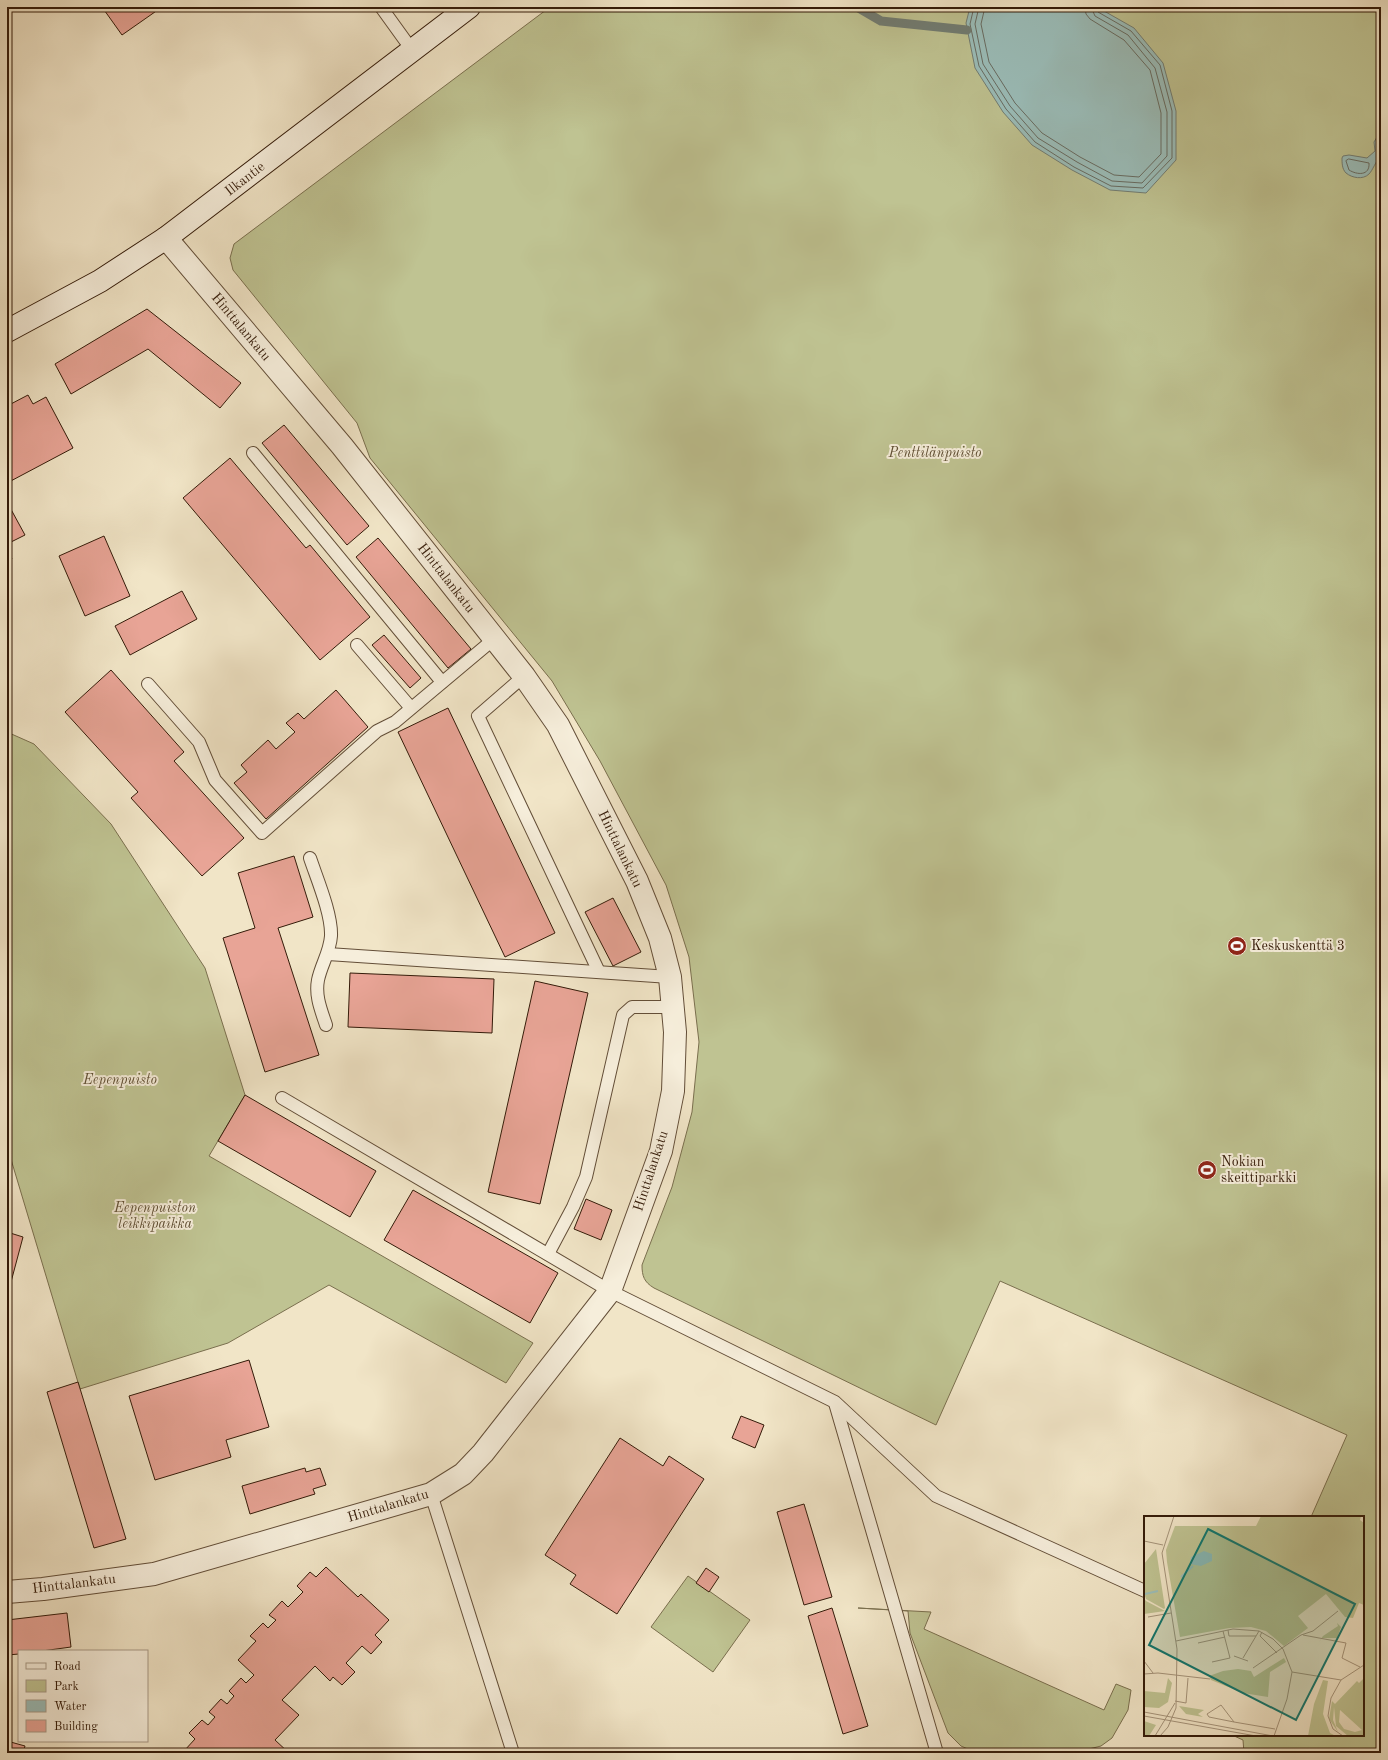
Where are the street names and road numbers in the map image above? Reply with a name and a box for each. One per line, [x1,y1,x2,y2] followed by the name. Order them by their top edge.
[222,159,268,199] street label: Ilkantie
[209,290,274,364] street label: Hinttalankatu
[415,541,478,616] street label: Hinttalankatu
[595,808,645,890] street label: Hinttalankatu
[631,1128,671,1213] street label: Hinttalankatu
[346,1487,431,1525] street label: Hinttalankatu
[31,1572,117,1596] street label: Hinttalankatu

